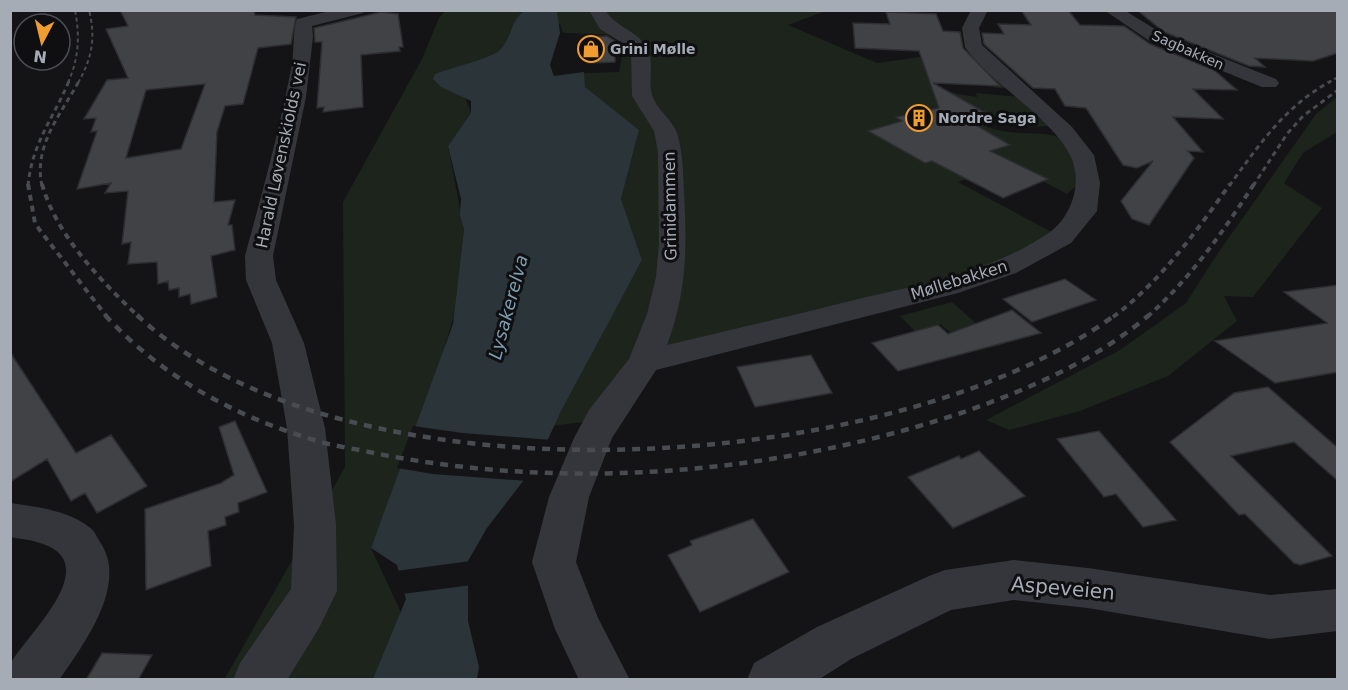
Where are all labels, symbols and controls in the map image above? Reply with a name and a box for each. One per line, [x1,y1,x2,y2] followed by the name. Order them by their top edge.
[12,12,72,72] north arrow
[1150,27,1226,73] street label: Sagbakken
[576,34,606,64] shop icon: Grini Mølle
[610,41,695,57] place label: Grini Mølle
[32,46,48,67] text: N
[252,60,310,250] street label: Harald Løvenskiolds vei
[904,103,934,133] building icon: Nordre Saga
[938,110,1037,126] place label: Nordre Saga
[660,151,680,261] street label: Grinidammen
[484,253,532,361] water label: Lysakerelva
[908,256,1010,304] street label: Møllebakken
[1010,572,1116,604] street label: Aspeveien

